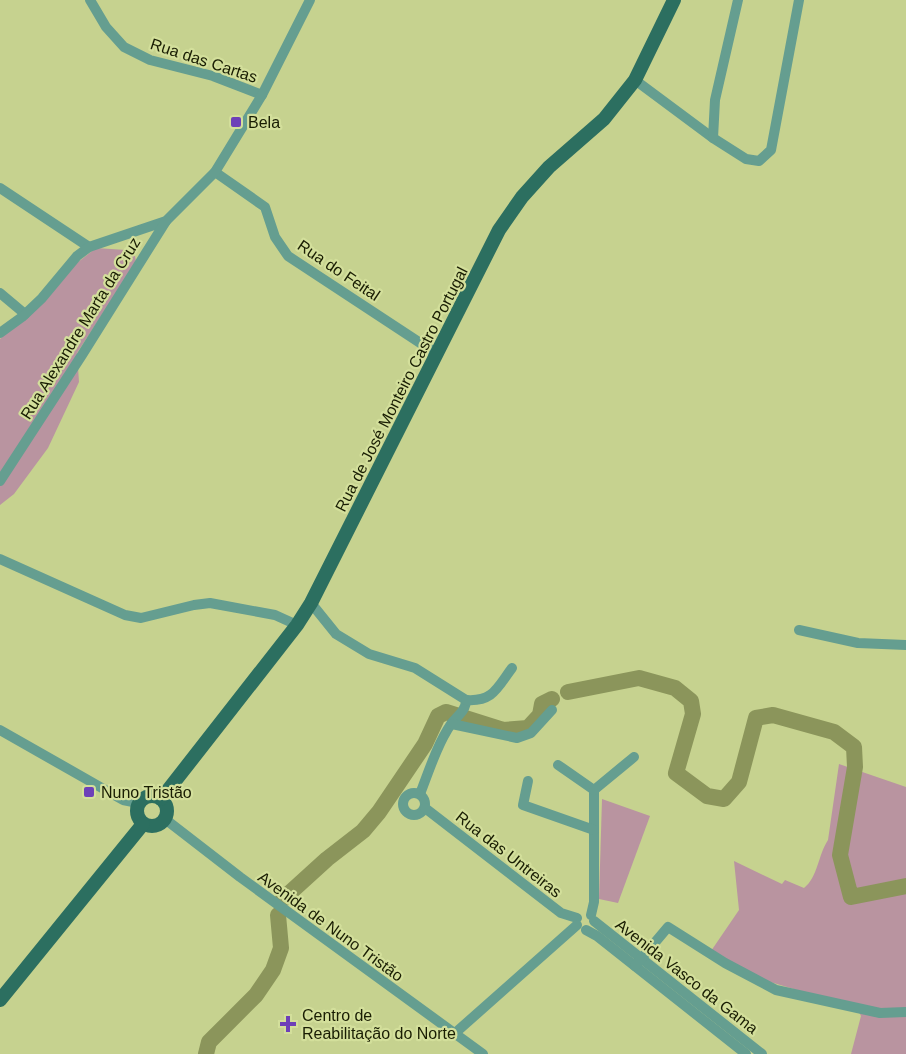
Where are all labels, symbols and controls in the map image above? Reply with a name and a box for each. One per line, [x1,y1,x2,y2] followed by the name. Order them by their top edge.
[148,35,259,86] street label: Rua das Cartas
[248,114,280,131] place label: Bela
[229,115,243,129] marker: Bela
[17,234,143,422] street label: Rua Alexandre Marta da Cruz
[295,237,383,304] street label: Rua do Feital
[332,264,471,514] street label: Rua de José Monteiro Castro Portugal
[101,784,192,801] place label: Nuno Tristão
[82,785,96,799] marker: Nuno Tristão
[453,808,565,901] street label: Rua das Untreiras
[255,868,407,985] street label: Avenida de Nuno Tristão
[612,916,761,1037] street label: Avenida Vasco da Gama
[302,1007,456,1042] place label: Centro de Reabilitação do Norte
[279,1015,297,1033] marker: Centro de Reabilitação do Norte

